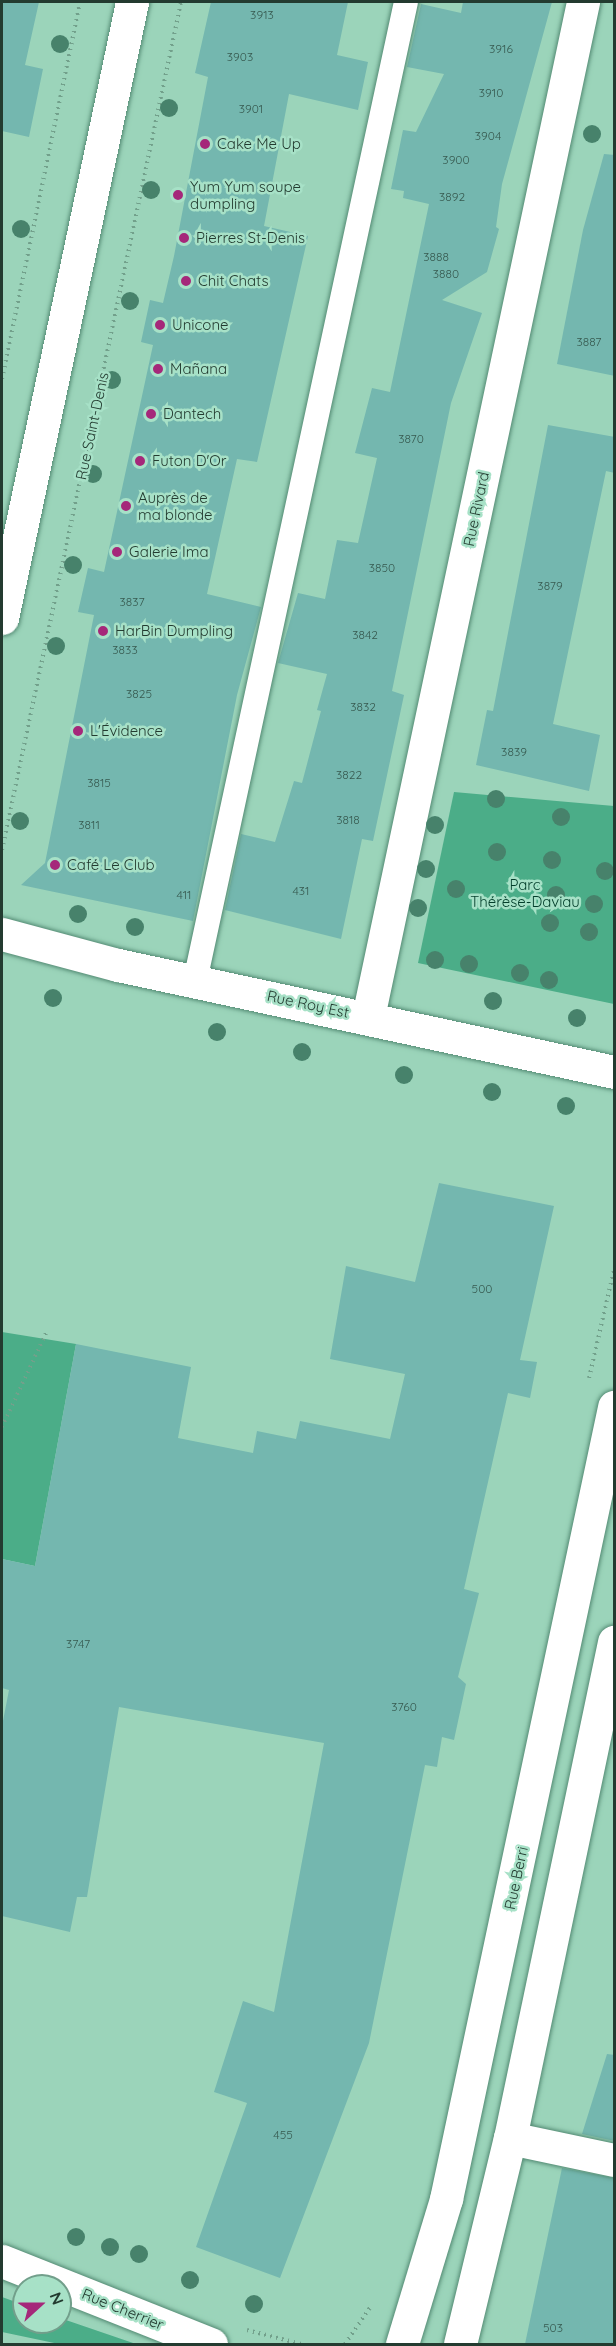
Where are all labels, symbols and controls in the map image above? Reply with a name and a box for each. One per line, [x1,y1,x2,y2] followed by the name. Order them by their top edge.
[250,8,274,22] house number: 3913
[489,42,513,56] house number: 3916
[227,50,253,64] house number: 3903
[479,86,503,100] house number: 3910
[239,102,263,116] house number: 3901
[475,129,501,143] house number: 3904
[217,135,301,153] place label: Cake Me Up
[198,137,212,151] marker: Cake Me Up
[442,153,470,167] house number: 3900
[190,177,301,212] place label: Yum Yum soupe dumpling
[171,188,185,202] marker: Yum Yum soupe dumpling
[439,190,465,204] house number: 3892
[196,229,305,247] place label: Pierres St-Denis
[177,231,191,245] marker: Pierres St-Denis
[423,250,449,264] house number: 3888
[433,267,459,281] house number: 3880
[198,272,269,290] place label: Chit Chats
[179,274,193,288] marker: Chit Chats
[172,316,229,334] place label: Unicone
[153,318,167,332] marker: Unicone
[576,335,602,349] house number: 3887
[170,360,227,378] place label: Mañana
[151,362,165,376] marker: Mañana
[72,371,112,481] street label: Rue Saint-Denis
[163,405,221,423] place label: Dantech
[144,407,158,421] marker: Dantech
[398,432,424,446] house number: 3870
[152,452,227,470] place label: Futon D'Or
[133,454,147,468] marker: Futon D'Or
[459,470,493,548] street label: Rue Rivard
[138,488,213,523] place label: Auprès de ma blonde
[119,499,133,513] marker: Auprès de ma blonde
[129,543,209,561] place label: Galerie Ima
[110,545,124,559] marker: Galerie Ima
[369,561,395,575] house number: 3850
[537,579,563,593] house number: 3879
[119,595,145,609] house number: 3837
[115,622,233,640] place label: HarBin Dumpling
[96,624,110,638] marker: HarBin Dumpling
[352,628,378,642] house number: 3842
[112,643,138,657] house number: 3833
[126,687,152,701] house number: 3825
[350,700,376,714] house number: 3832
[90,722,163,740] place label: L'Évidence
[71,724,85,738] marker: L'Évidence
[501,745,527,759] house number: 3839
[336,768,362,782] house number: 3822
[87,776,111,790] house number: 3815
[336,813,360,827] house number: 3818
[78,818,100,832] house number: 3811
[67,856,155,874] place label: Café Le Club
[48,858,62,872] marker: Café Le Club
[470,875,580,910] park label: Parc Thérèse-Daviau
[292,884,310,898] house number: 431
[176,888,192,902] house number: 411
[265,987,351,1021] street label: Rue Roy Est
[472,1282,492,1296] house number: 500
[66,1637,90,1651] house number: 3747
[391,1700,417,1714] house number: 3760
[501,1845,531,1911] street label: Rue Berri
[273,2128,293,2142] house number: 455
[12,2274,72,2334] north arrow
[79,2284,167,2334] street label: Rue Cherrier
[45,2289,68,2307] text: N
[543,2321,563,2335] house number: 503

